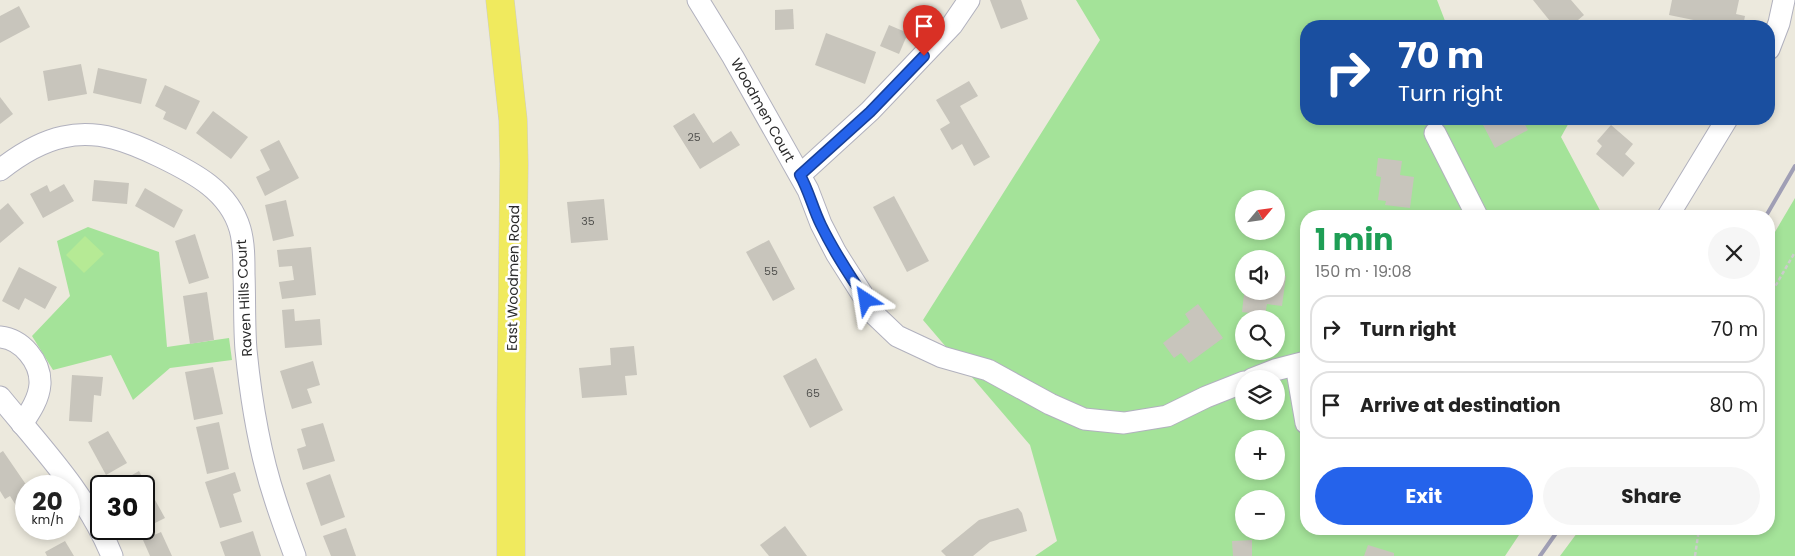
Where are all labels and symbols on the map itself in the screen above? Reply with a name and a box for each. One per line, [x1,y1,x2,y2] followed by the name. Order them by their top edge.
[903,5,945,56] pin
[726,54,800,166] street label: Woodmen Court
[687,129,701,145] house number: 25
[1235,190,1285,240] north arrow
[502,205,524,351] street label: East Woodmen Road
[581,213,595,229] house number: 35
[231,239,257,357] street label: Raven Hills Court
[764,263,778,279] house number: 55
[839,273,891,325] position arrow
[806,385,820,401] house number: 65
[90,475,155,540] speed limit sign: 30

